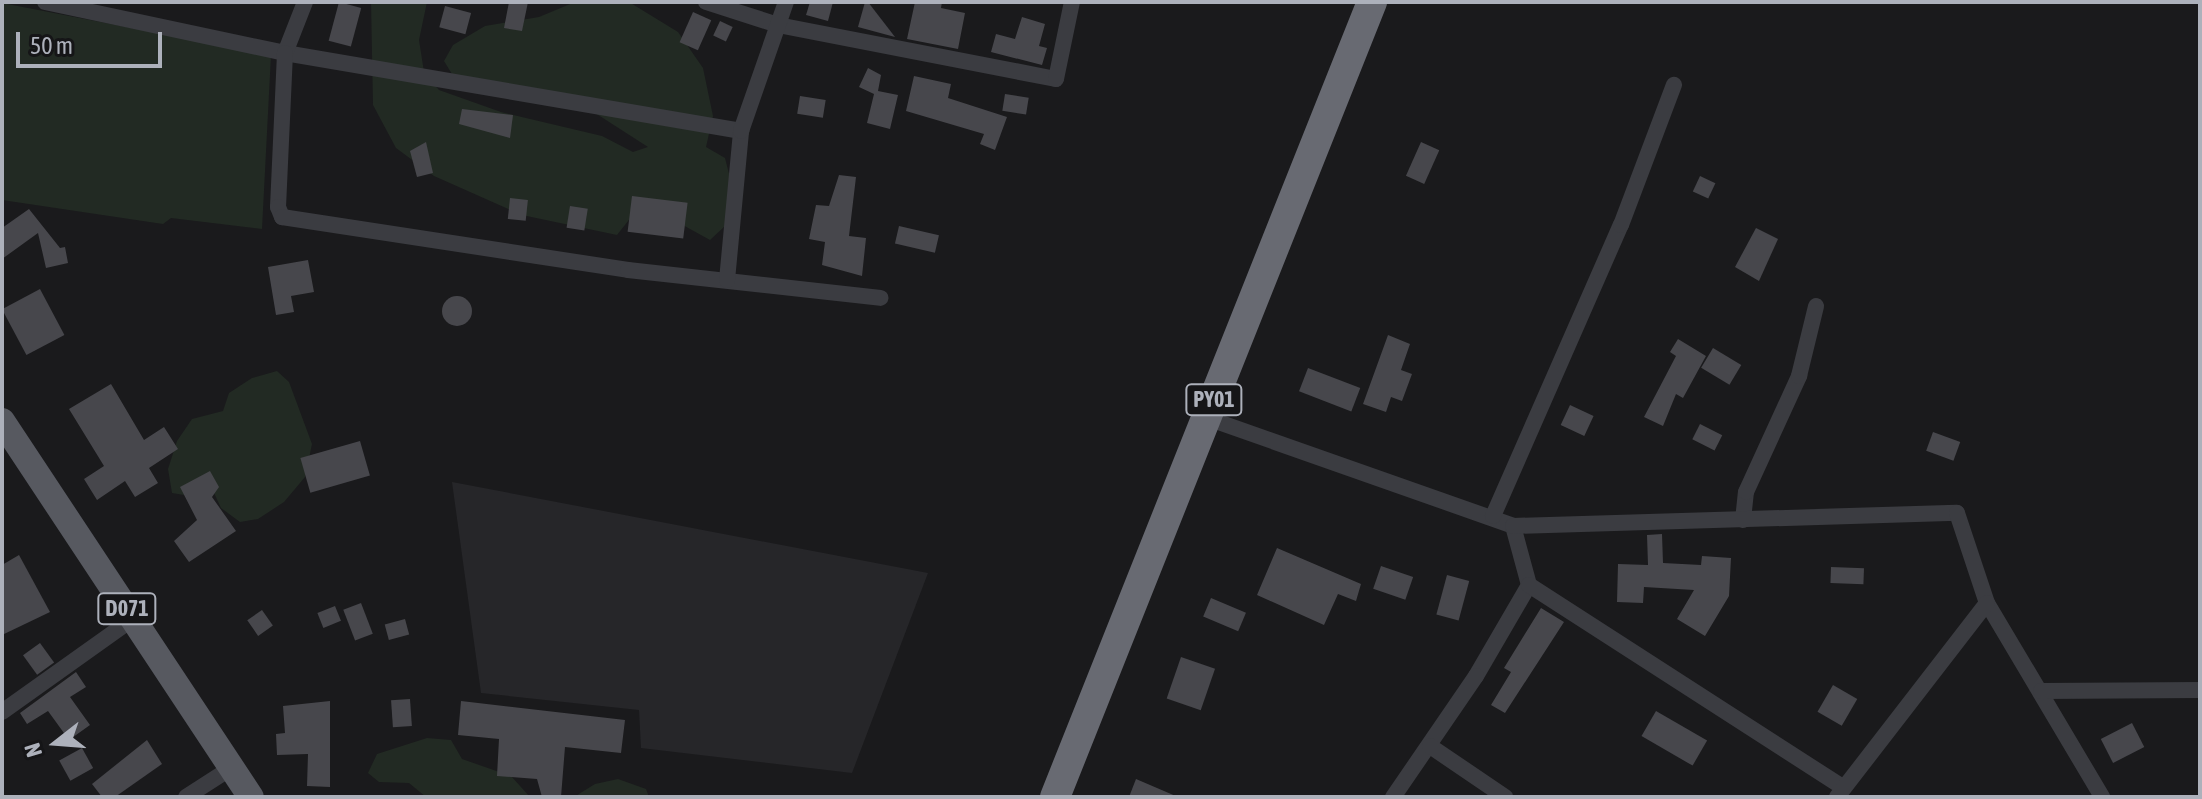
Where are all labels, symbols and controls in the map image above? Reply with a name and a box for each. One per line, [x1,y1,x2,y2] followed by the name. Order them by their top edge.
[20,16,166,66] scale bar
[30,32,73,59] text: 50 m
[1184,382,1244,418] road number: PY01
[97,591,157,627] road number: D071
[16,703,96,783] north arrow
[19,740,47,760] text: N

